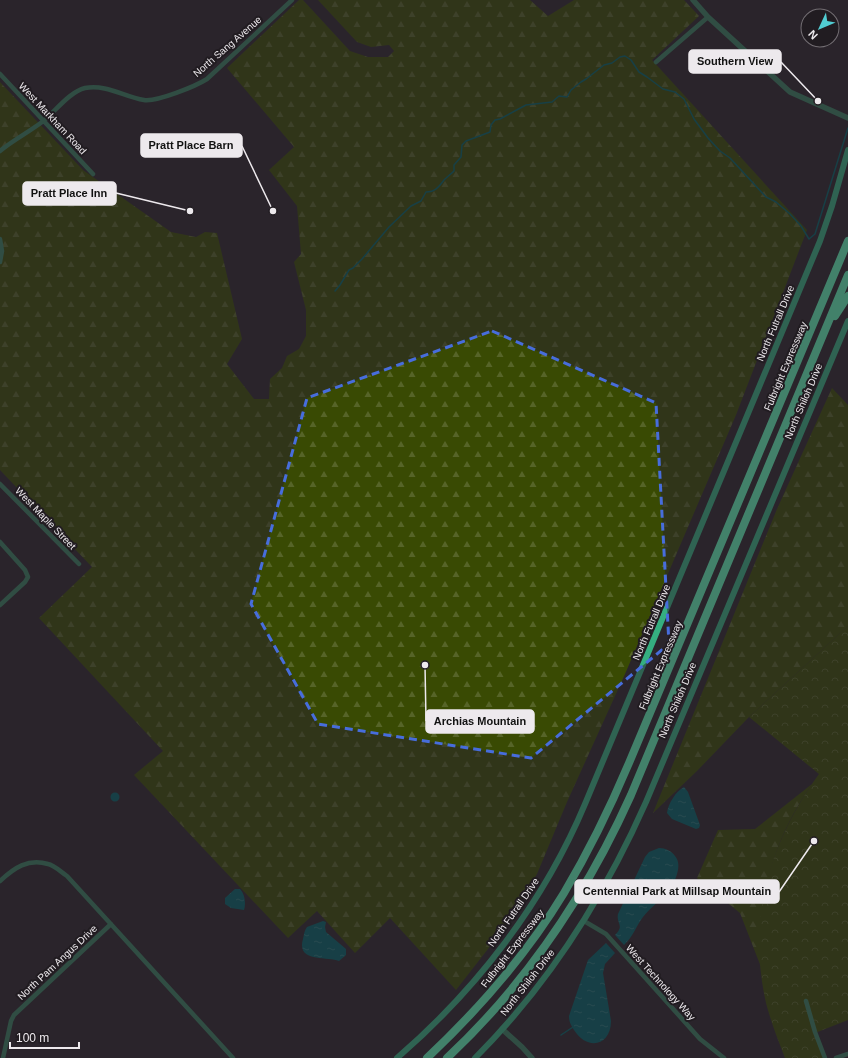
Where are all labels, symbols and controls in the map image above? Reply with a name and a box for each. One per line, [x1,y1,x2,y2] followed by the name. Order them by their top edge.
[800,8,840,48] north arrow
[191,14,264,79] street label: North Sang Avenue
[806,28,820,42] text: N
[689,50,781,73] callout: Southern View
[697,55,774,67] text: Southern View
[17,80,89,156] street label: West Markham Road
[141,134,242,157] callout: Pratt Place Barn
[149,139,234,151] text: Pratt Place Barn
[23,182,116,205] callout: Pratt Place Inn
[31,187,107,199] text: Pratt Place Inn
[755,283,797,363] street label: North Futrall Drive
[762,320,809,412] street label: Fulbright Expressway
[783,361,825,441] street label: North Shiloh Drive
[13,485,78,552] street label: West Maple Street
[631,582,673,662] street label: North Futrall Drive
[637,619,684,711] street label: Fulbright Expressway
[657,660,699,740] street label: North Shiloh Drive
[426,710,534,733] callout: Archias Mountain
[434,715,526,727] text: Archias Mountain
[486,876,541,949] street label: North Futrall Drive
[575,880,779,903] callout: Centennial Park at Millsap Mountain
[583,885,771,897] text: Centennial Park at Millsap Mountain
[479,907,546,989] street label: Fulbright Expressway
[15,922,100,1002] street label: North Pam Angus Drive
[624,942,698,1023] street label: West Technology Way
[498,947,557,1018] street label: North Shiloh Drive
[10,1024,79,1050] scale bar
[16,1031,49,1045] text: 100 m

